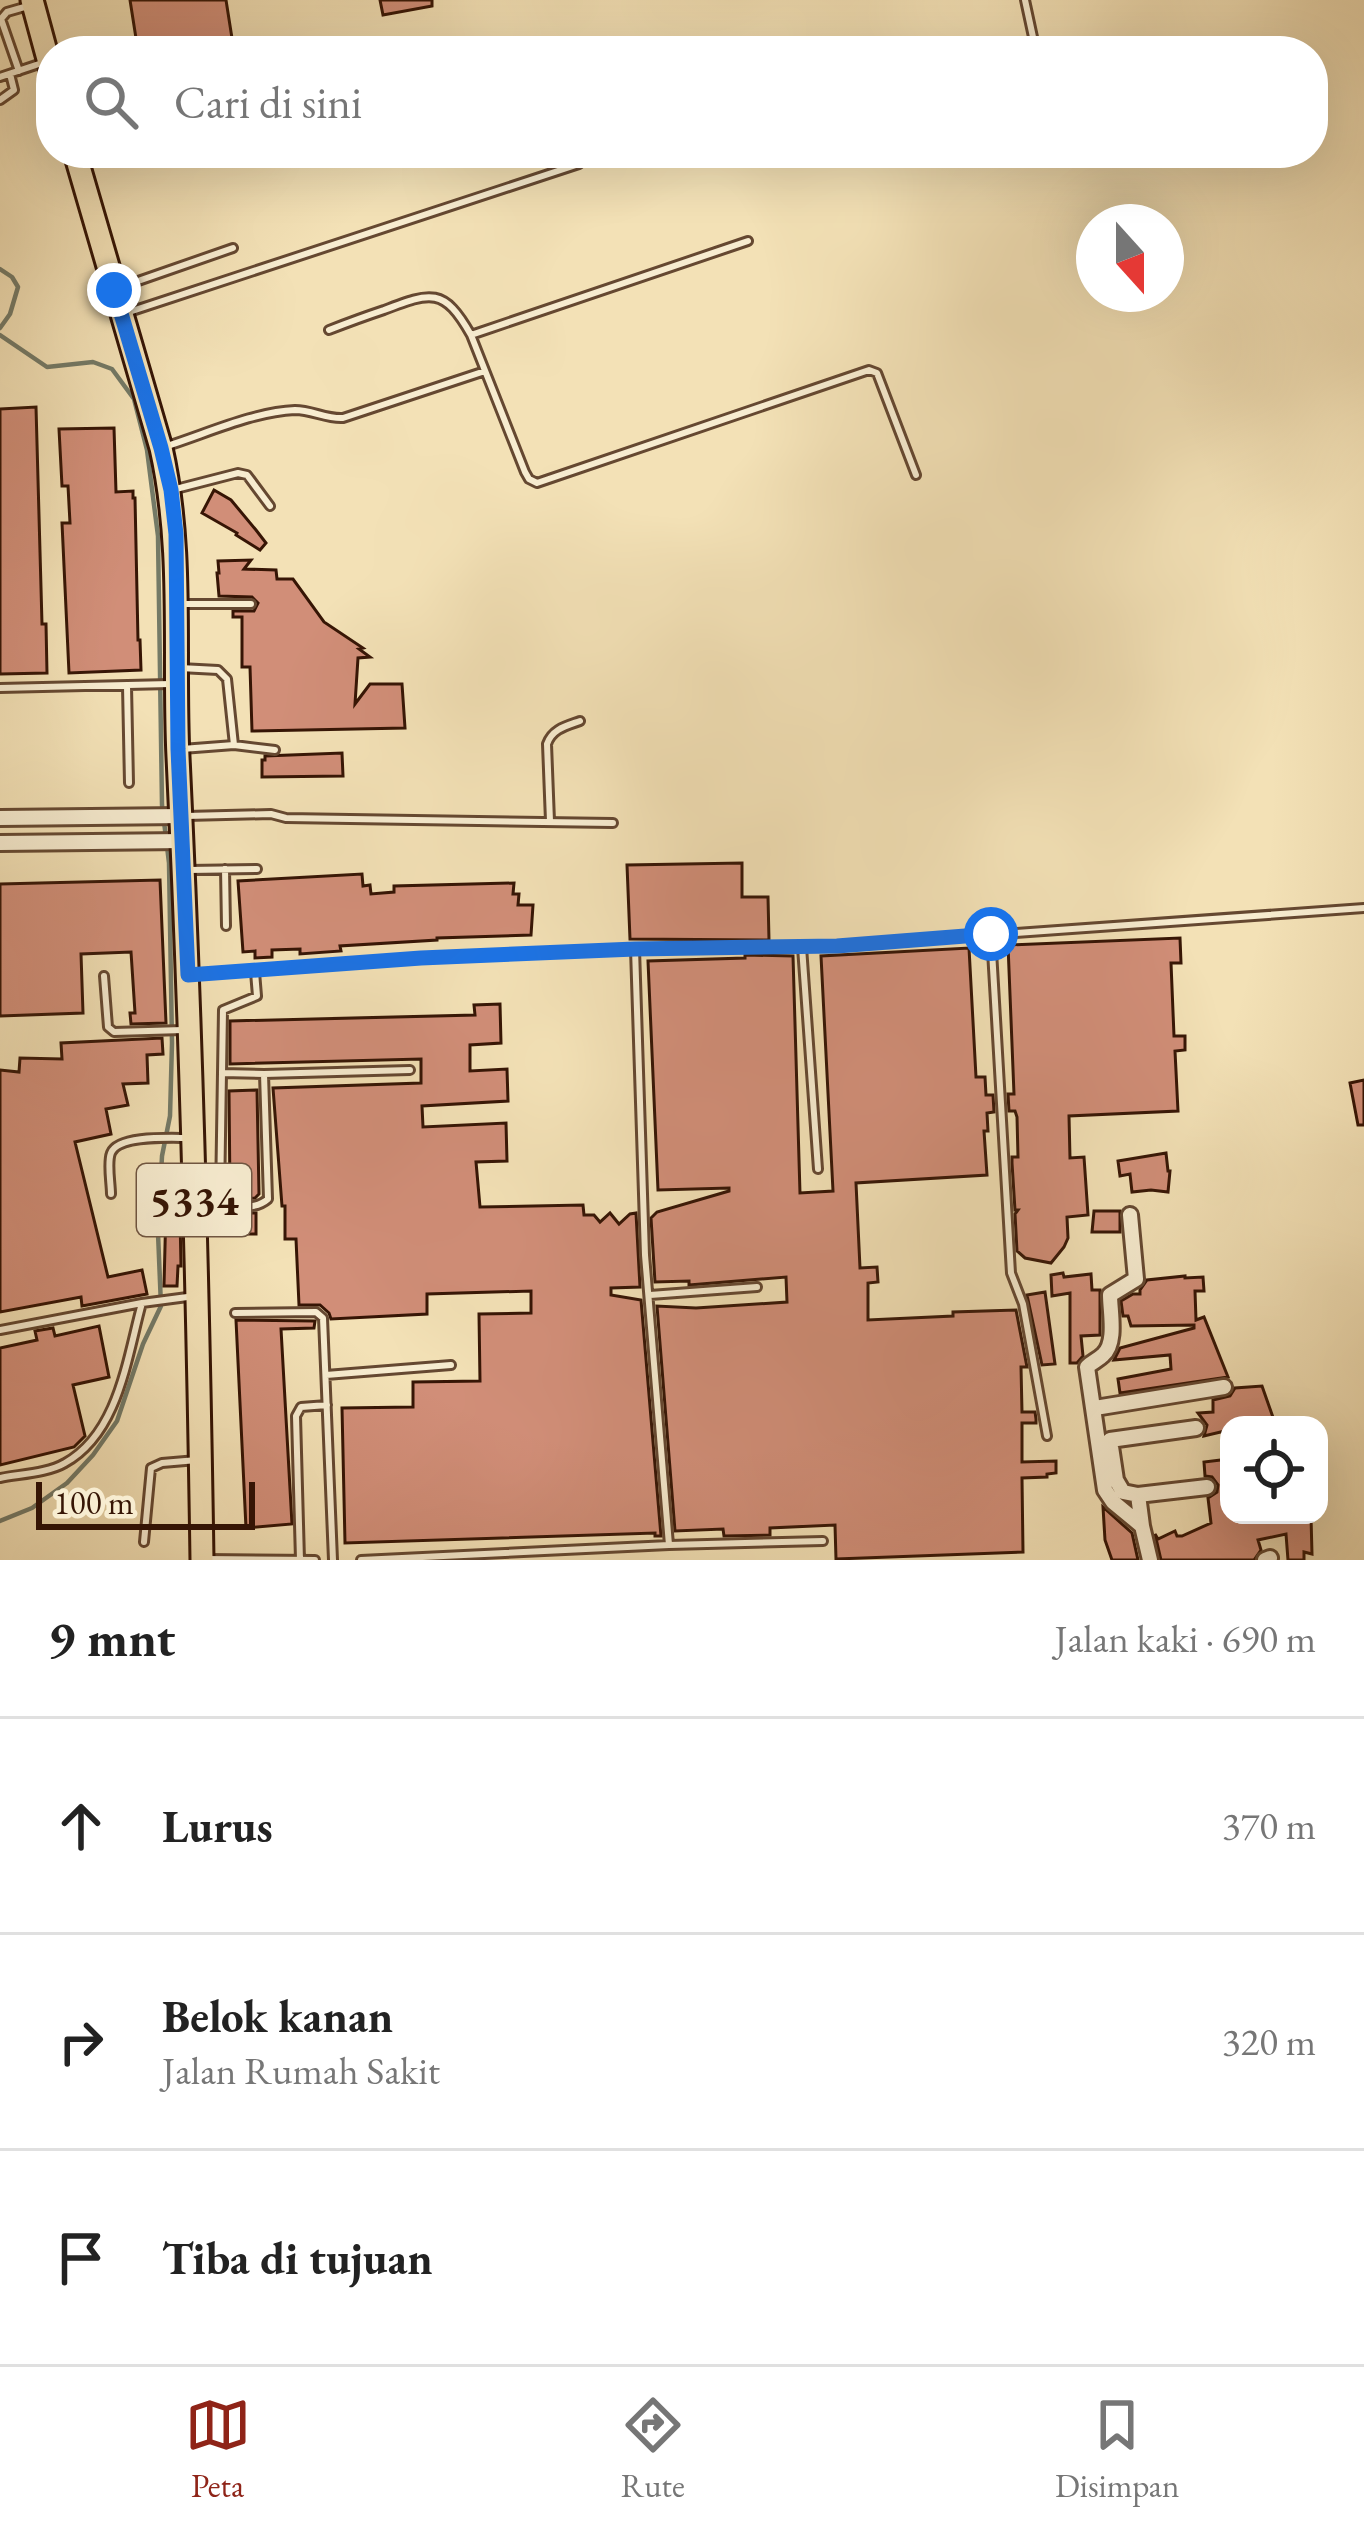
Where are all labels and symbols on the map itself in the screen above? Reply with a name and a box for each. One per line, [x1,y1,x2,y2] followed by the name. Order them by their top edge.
[1076,204,1184,312] north arrow
[87,263,141,317] route end
[964,907,1018,961] route start
[137,1164,251,1236] road number: 5334
[36,1476,255,1529] scale bar

